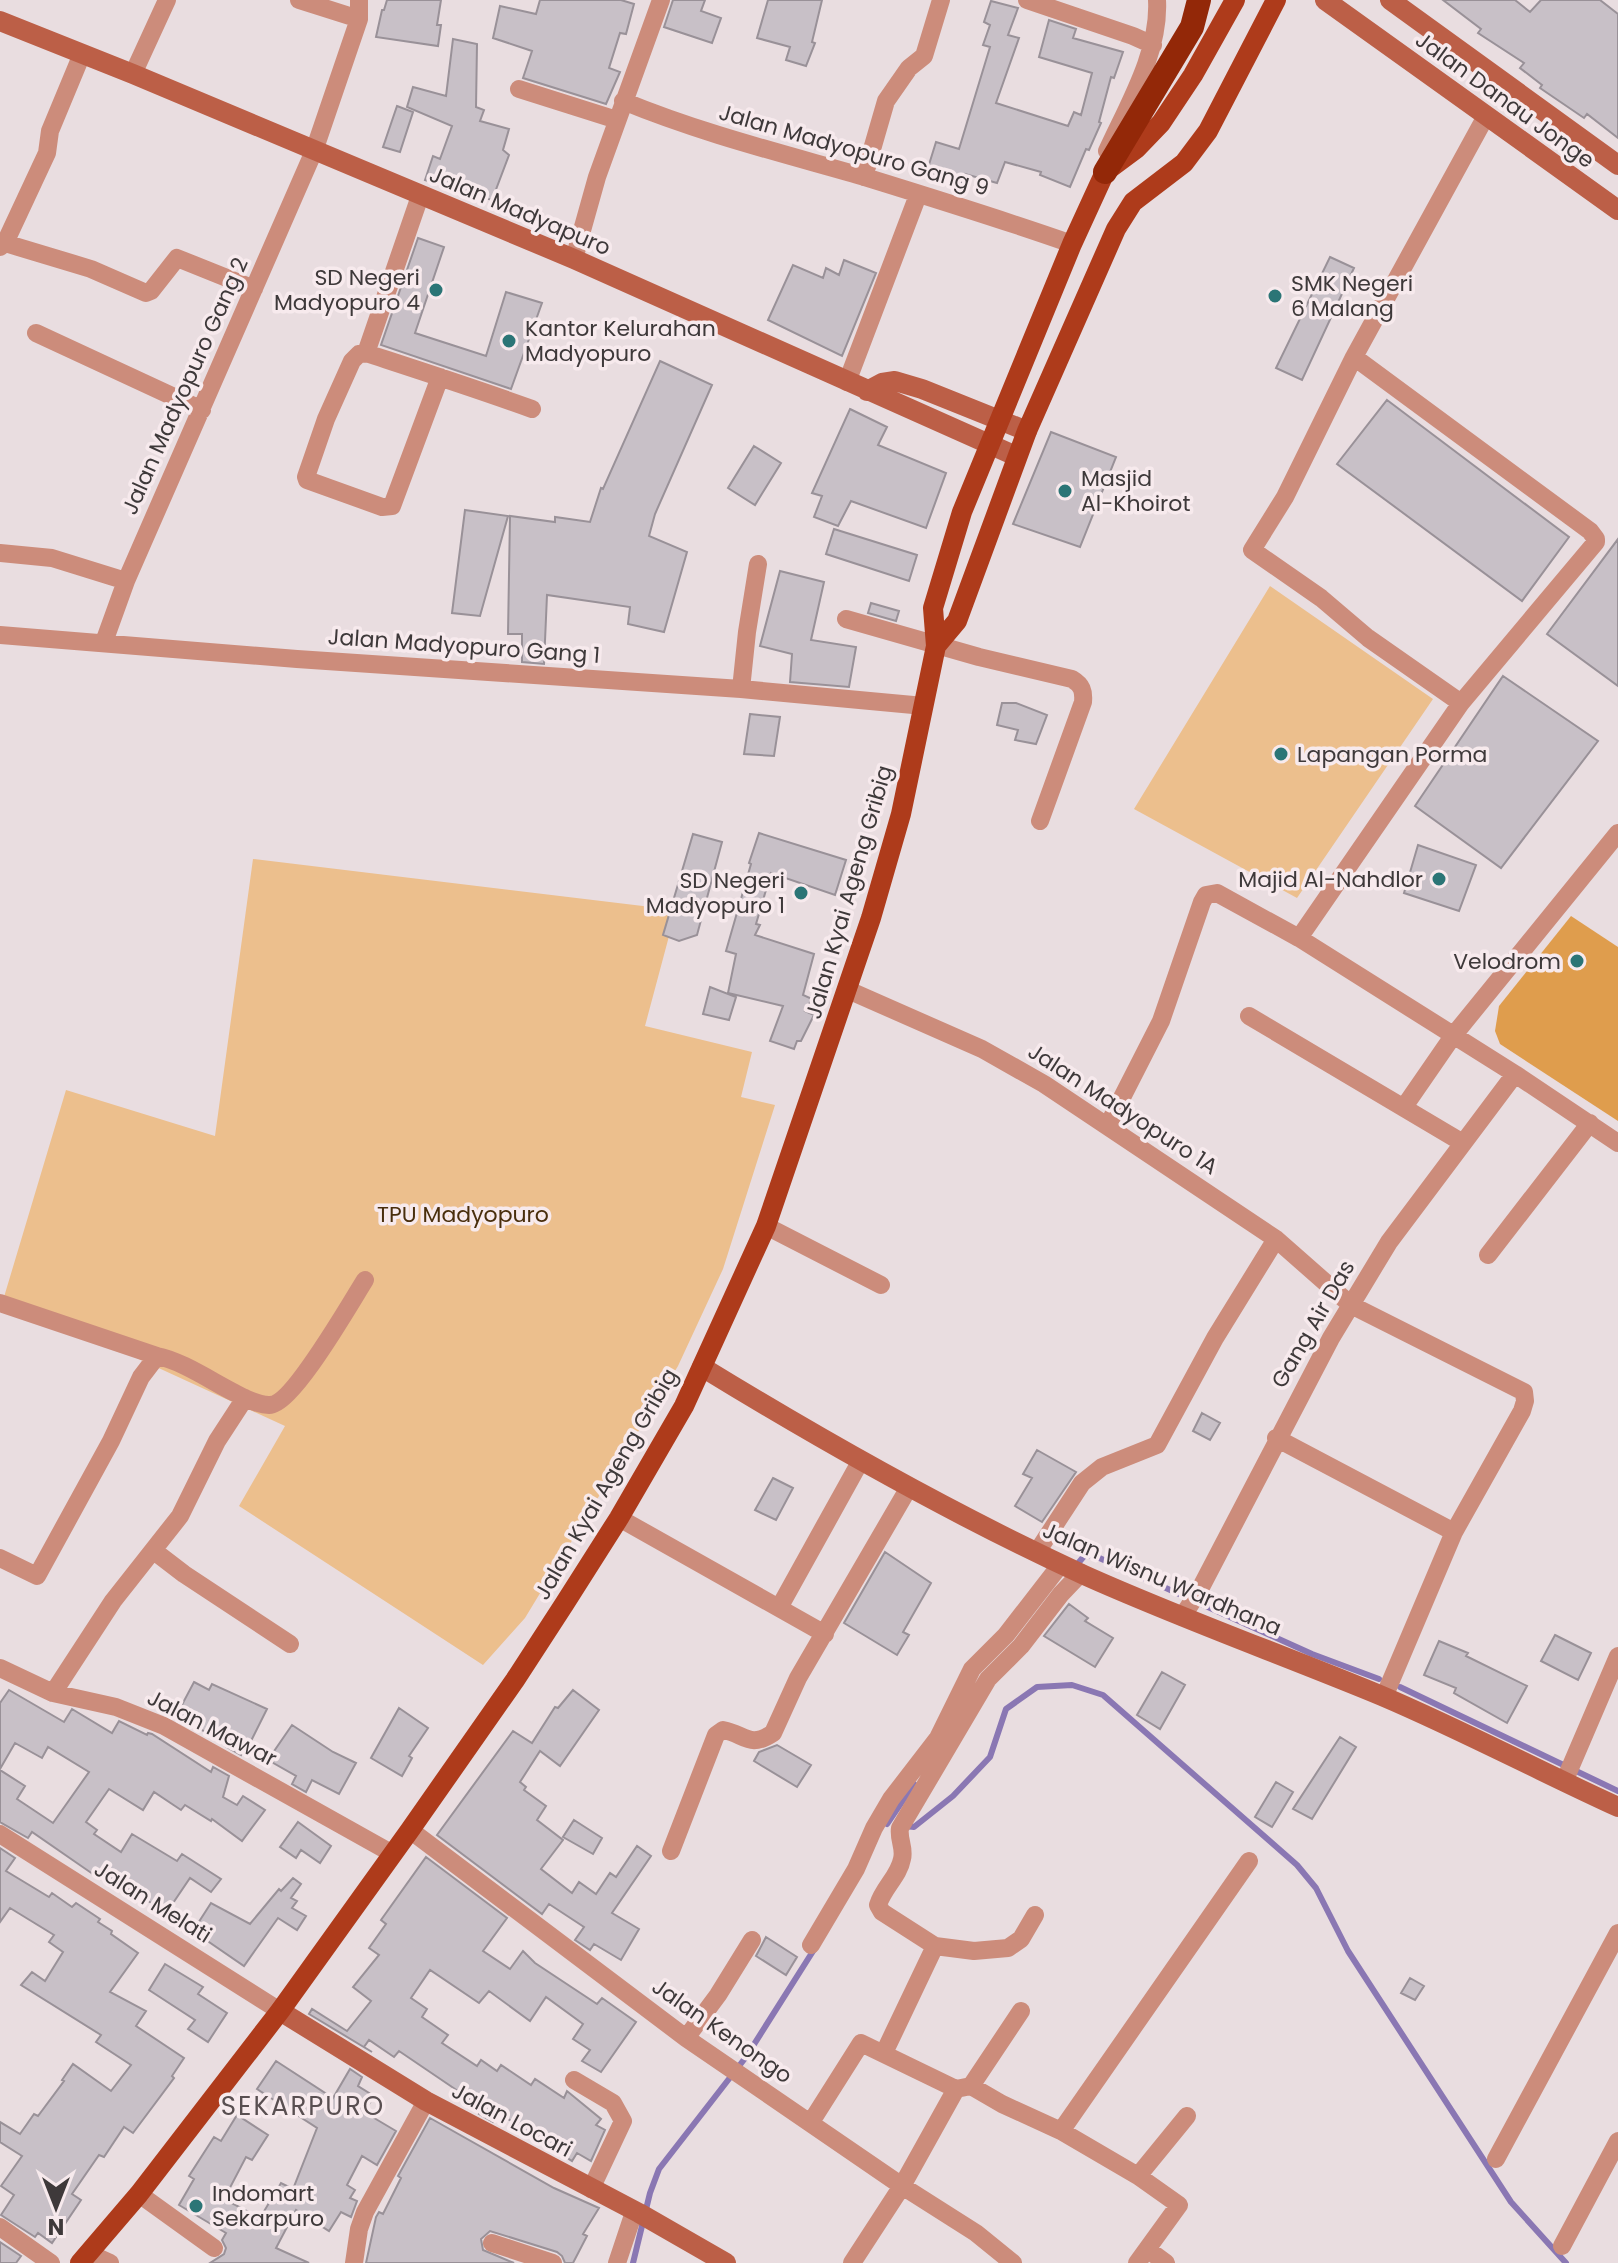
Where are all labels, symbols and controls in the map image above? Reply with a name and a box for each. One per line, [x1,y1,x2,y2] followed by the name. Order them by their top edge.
[1409,24,1601,176] street label: Jalan Danau Jonge
[715,97,993,203] street label: Jalan Madyopuro Gang 9
[425,159,615,263] street label: Jalan Madyapuro
[114,252,256,520] street label: Jalan Madyopuro Gang 2
[274,262,420,318] place label: SD Negeri Madyopuro 4
[1291,268,1413,324] place label: SMK Negeri 6 Malang
[427,281,445,299] marker: SD Negeri Madyopuro 4
[1266,287,1284,305] marker: SMK Negeri 6 Malang
[525,313,716,369] place label: Kantor Kelurahan Madyopuro
[500,332,518,350] marker: Kantor Kelurahan Madyopuro
[1081,463,1190,519] place label: Masjid Al-Khoirot
[1056,482,1074,500] marker: Masjid Al-Khoirot
[327,621,601,671] street label: Jalan Madyopuro Gang 1
[1297,739,1487,770] place label: Lapangan Porma
[1272,745,1290,763] marker: Lapangan Porma
[798,762,900,1022] street label: Jalan Kyai Ageng Gribig
[1238,864,1423,895] place label: Majid Al-Nahdlor
[646,865,785,921] place label: SD Negeri Madyopuro 1
[1430,870,1448,888] marker: Majid Al-Nahdlor
[792,884,810,902] marker: SD Negeri Madyopuro 1
[1453,946,1561,977] place label: Velodrom
[1568,952,1586,970] marker: Velodrom
[1022,1036,1224,1182] street label: Jalan Madyopuro 1A
[377,1199,549,1230] park label: TPU Madyopuro
[1264,1254,1362,1394] street label: Gang Air Das
[527,1363,685,1605] street label: Jalan Kyai Ageng Gribig
[1038,1515,1286,1643] street label: Jalan Wisnu Wardhana
[142,1682,282,1774] street label: Jalan Mawar
[88,1854,218,1950] street label: Jalan Melati
[646,1971,798,2091] street label: Jalan Kenongo
[446,2075,578,2165] street label: Jalan Locari
[221,2088,385,2124] district label: SEKARPURO
[16,2167,96,2247] north arrow
[212,2178,324,2234] place label: Indomart Sekarpuro
[187,2197,205,2215] marker: Indomart Sekarpuro
[48,2211,64,2242] text: N

